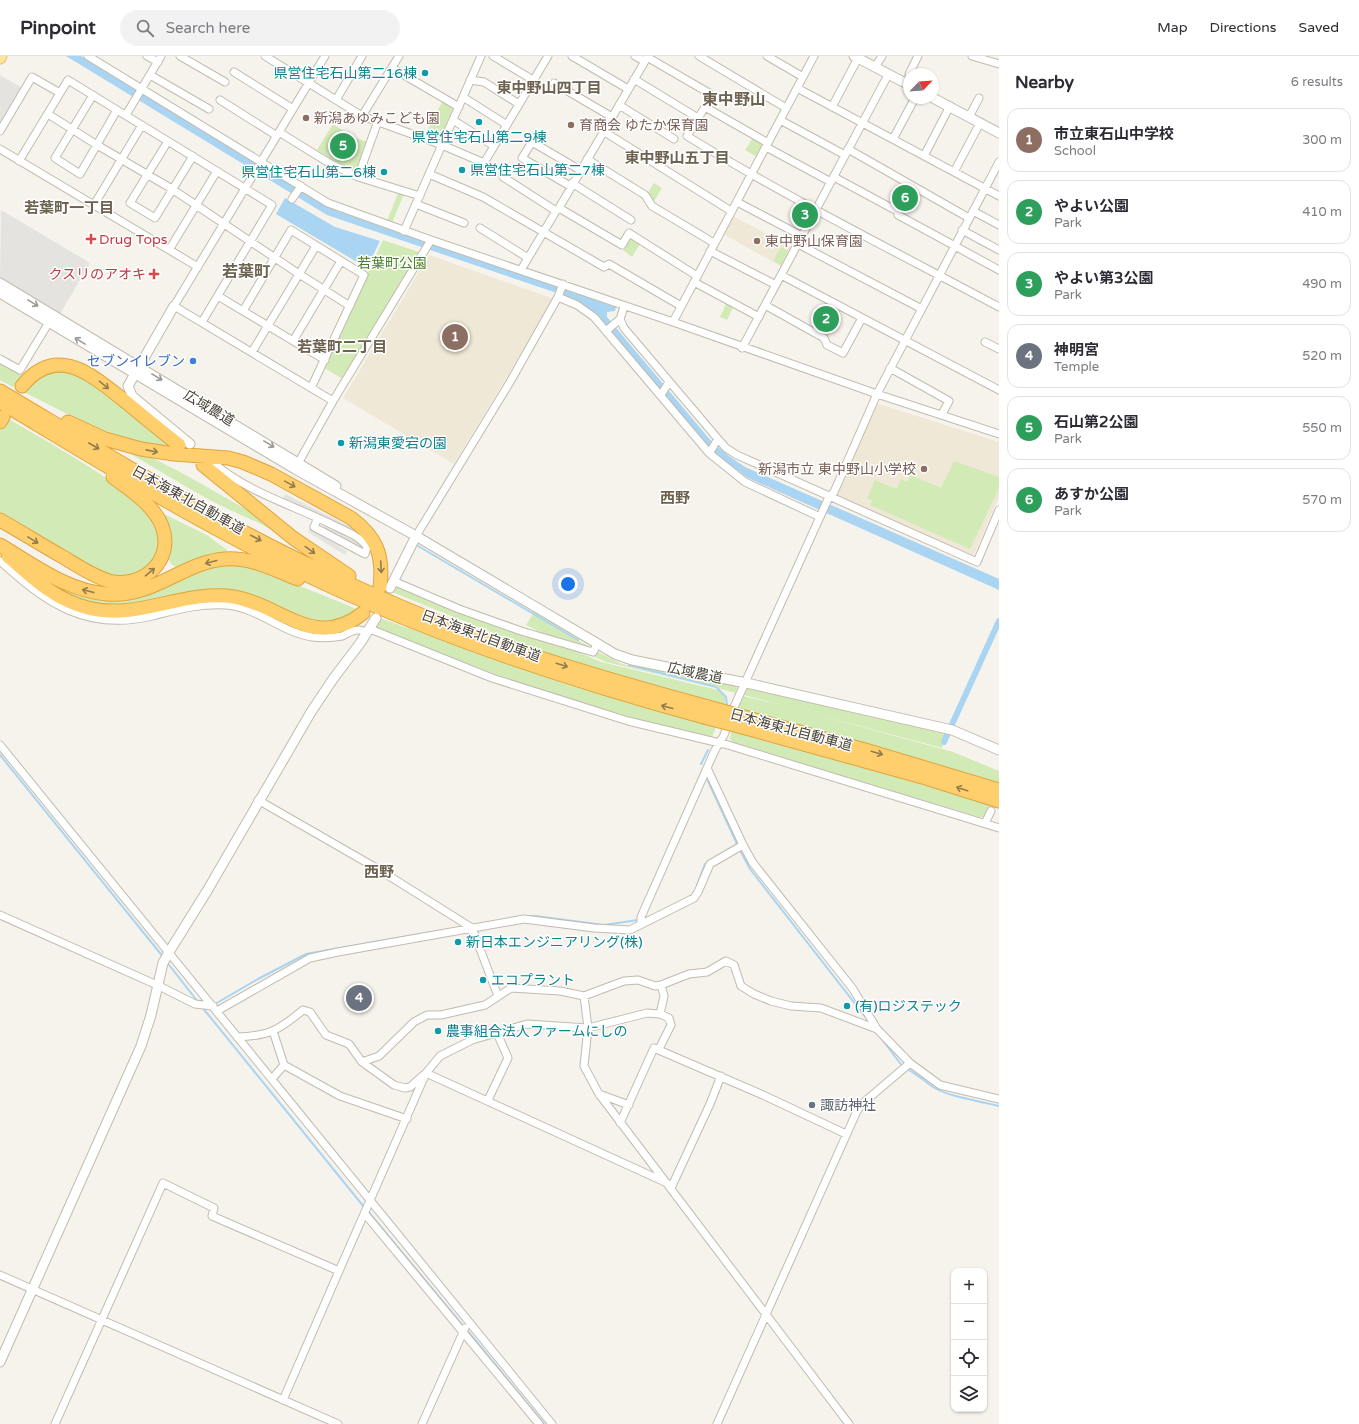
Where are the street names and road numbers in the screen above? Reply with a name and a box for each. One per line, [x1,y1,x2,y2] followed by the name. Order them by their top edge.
[181,386,237,430] street label: 広域農道
[129,462,247,538] street label: 日本海東北自動車道
[419,606,543,666] street label: 日本海東北自動車道
[666,659,724,687] street label: 広域農道
[728,705,854,755] street label: 日本海東北自動車道

